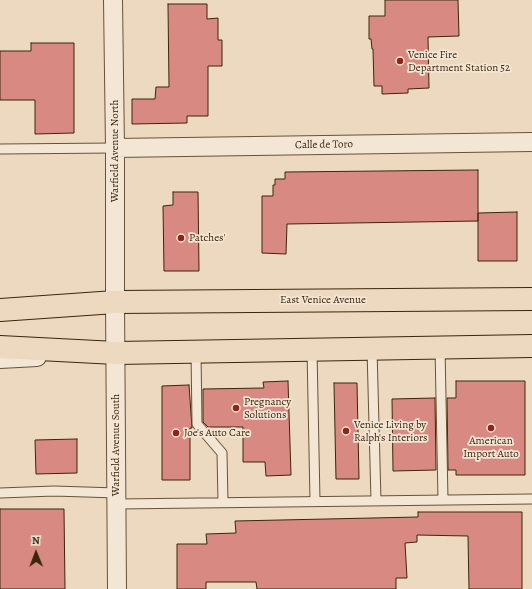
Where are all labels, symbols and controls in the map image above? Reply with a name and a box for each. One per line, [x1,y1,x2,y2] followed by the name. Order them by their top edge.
[408,48,510,74] place label: Venice Fire Department Station 52
[395,56,405,66] marker: Venice Fire Department Station 52
[108,100,122,202] street label: Warfield Avenue North
[295,138,353,152] street label: Calle de Toro
[189,231,225,245] place label: Patches'
[176,233,186,243] marker: Patches'
[280,293,366,307] street label: East Venice Avenue
[109,394,123,496] street label: Warfield Avenue South
[244,395,291,421] place label: Pregnancy Solutions
[231,403,241,413] marker: Pregnancy Solutions
[354,418,428,444] place label: Venice Living by Ralph's Interiors
[486,423,496,433] marker: American Import Auto
[184,426,250,440] place label: Joe's Auto Care
[341,426,351,436] marker: Venice Living by Ralph's Interiors
[171,428,181,438] marker: Joe's Auto Care
[463,434,519,460] place label: American Import Auto
[16,533,56,573] north arrow
[32,533,40,548] text: N

